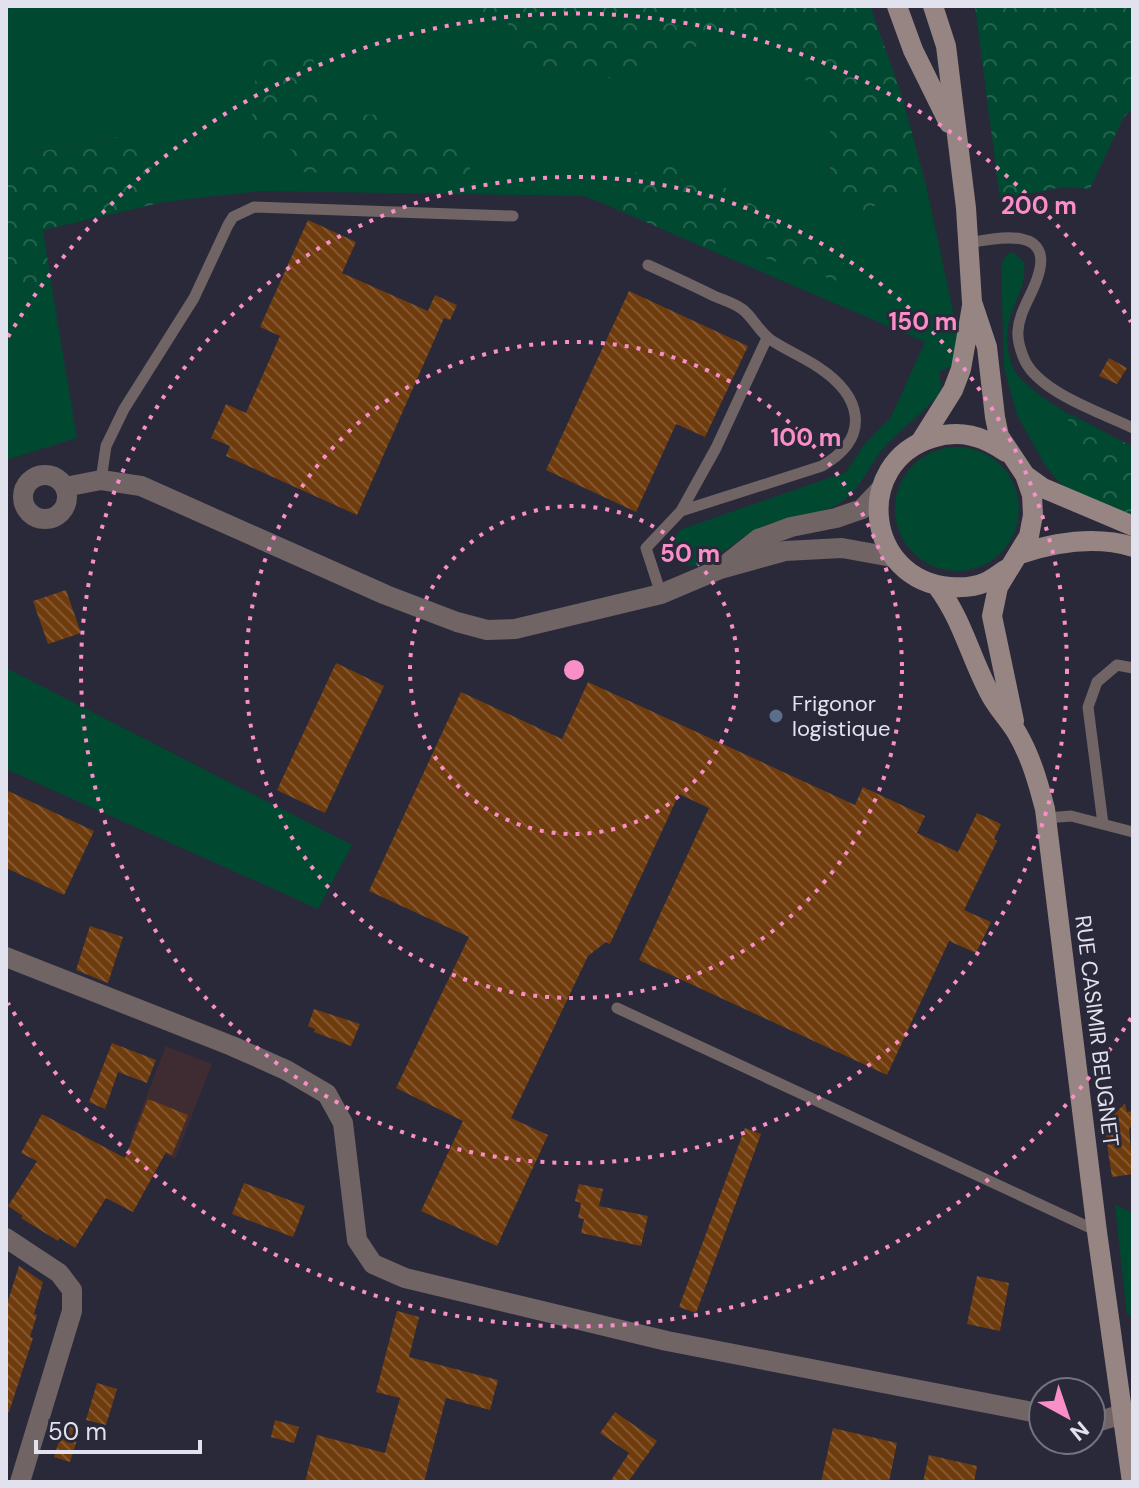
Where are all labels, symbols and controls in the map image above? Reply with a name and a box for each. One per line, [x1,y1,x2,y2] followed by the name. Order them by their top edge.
[1001,190,1077,221] text: 200 m
[889,306,957,337] text: 150 m
[771,422,841,453] text: 100 m
[660,538,720,569] text: 50 m
[560,656,588,684] centre of rings
[792,689,890,743] place label: Frigonor logistique
[767,707,785,725] marker: Frigonor logistique
[1068,914,1126,1148] street label: RUE CASIMIR BEUGNET
[1027,1376,1107,1456] north arrow
[36,1404,200,1454] scale bar
[1064,1415,1095,1447] text: N
[48,1416,107,1447] text: 50 m

